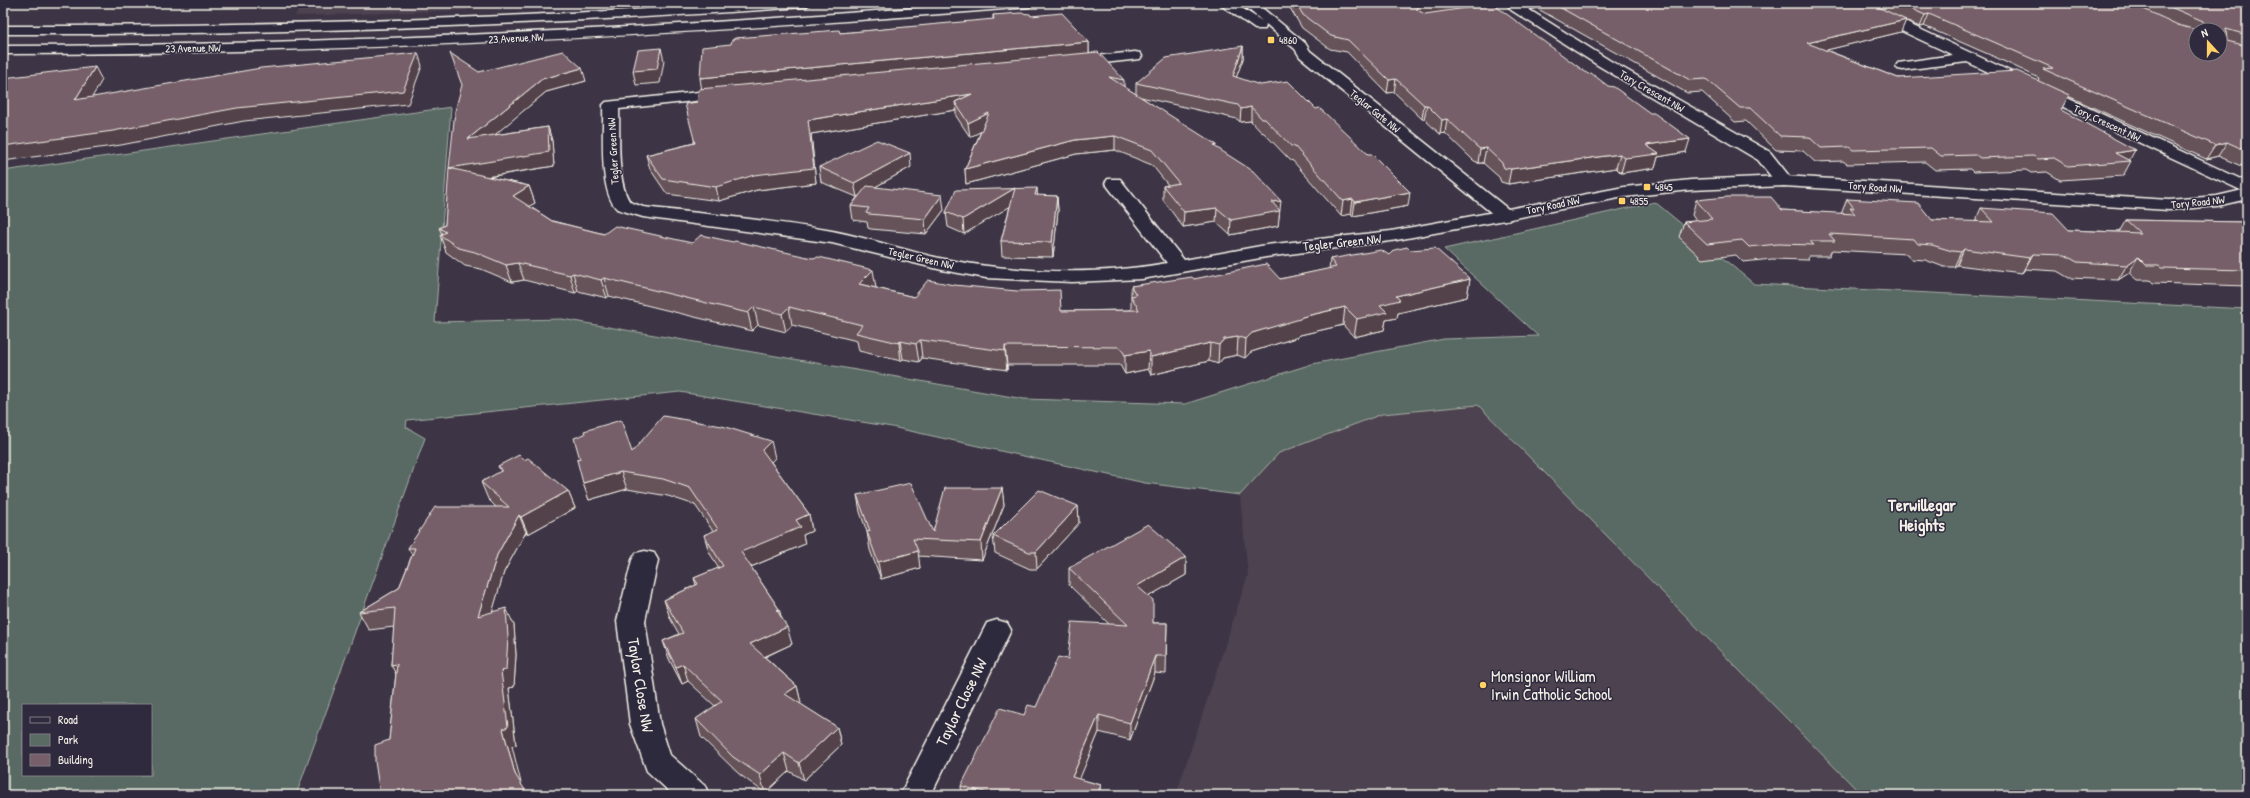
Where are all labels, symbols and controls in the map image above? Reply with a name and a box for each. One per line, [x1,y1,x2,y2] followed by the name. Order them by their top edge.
[2188,22,2228,62] north arrow
[2199,25,2210,40] text: N
[488,30,544,46] street label: 23 Avenue NW
[1279,33,1297,47] place label: 4860
[1266,35,1276,45] marker: 4860
[165,41,221,55] street label: 23 Avenue NW
[1617,67,1687,115] street label: Tory Crescent NW
[1347,86,1403,136] street label: Teglar Gate NW
[2071,101,2143,145] street label: Tory Crescent NW
[604,117,622,185] street label: Tegler Green NW
[1847,178,1903,196] street label: Tory Road NW
[1655,180,1673,194] place label: 4845
[1642,182,1652,192] marker: 4845
[1525,192,1581,217] street label: Tory Road NW
[2170,192,2226,212] street label: Tory Road NW
[1630,194,1649,208] place label: 4855
[1617,196,1627,206] marker: 4855
[1302,229,1382,255] street label: Tegler Green NW
[887,244,955,272] street label: Tegler Green NW
[1887,493,1956,537] district label: Terwillegar Heights
[623,636,659,734] street label: Taylor Close NW
[930,654,992,750] street label: Taylor Close NW
[1491,665,1612,705] place label: Monsignor William Irwin Catholic School
[1478,680,1488,690] marker: Monsignor William Irwin Catholic School
[22,704,152,776] legend
[58,711,78,728] text: Road
[58,731,78,748] text: Park
[58,751,93,768] text: Building

